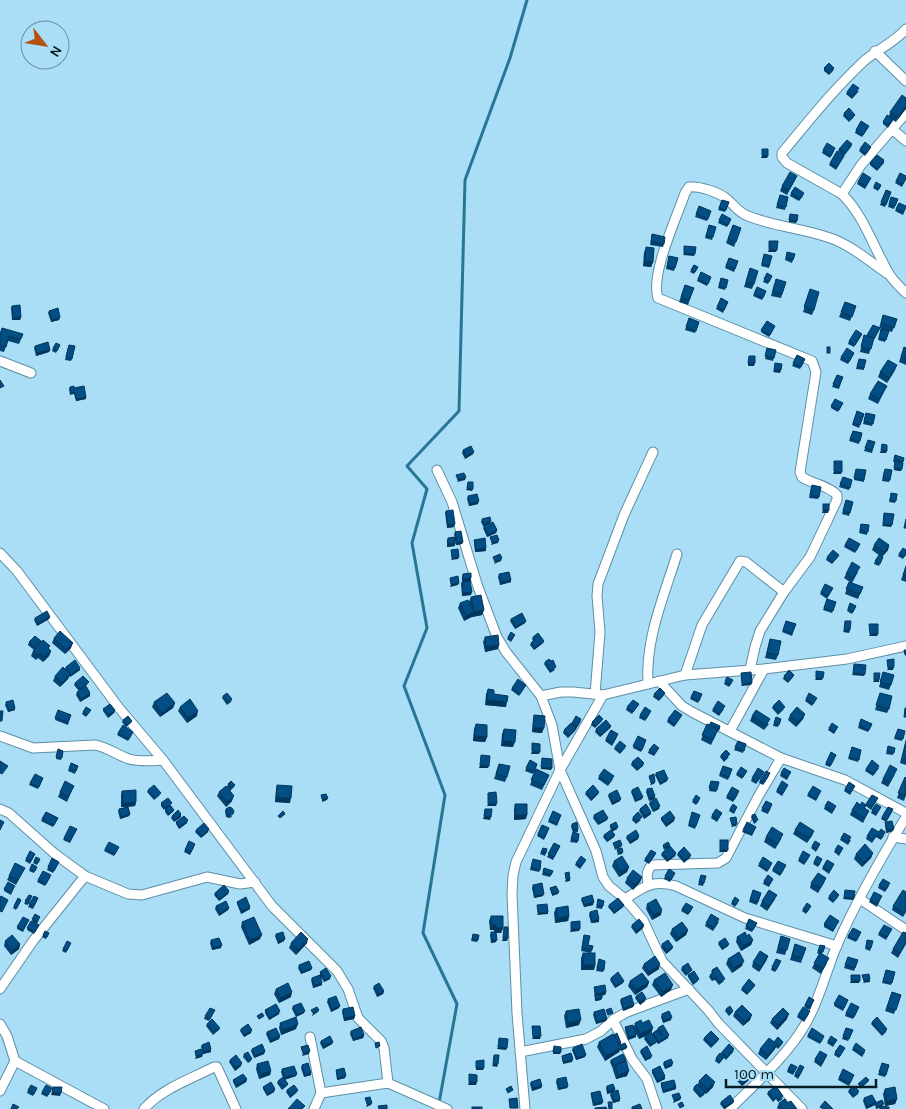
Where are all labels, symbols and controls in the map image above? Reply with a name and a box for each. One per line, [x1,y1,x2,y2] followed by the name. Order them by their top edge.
[20,20,70,70] north arrow
[46,43,66,60] text: N
[726,1056,876,1088] scale bar
[734,1065,774,1083] text: 100 m

